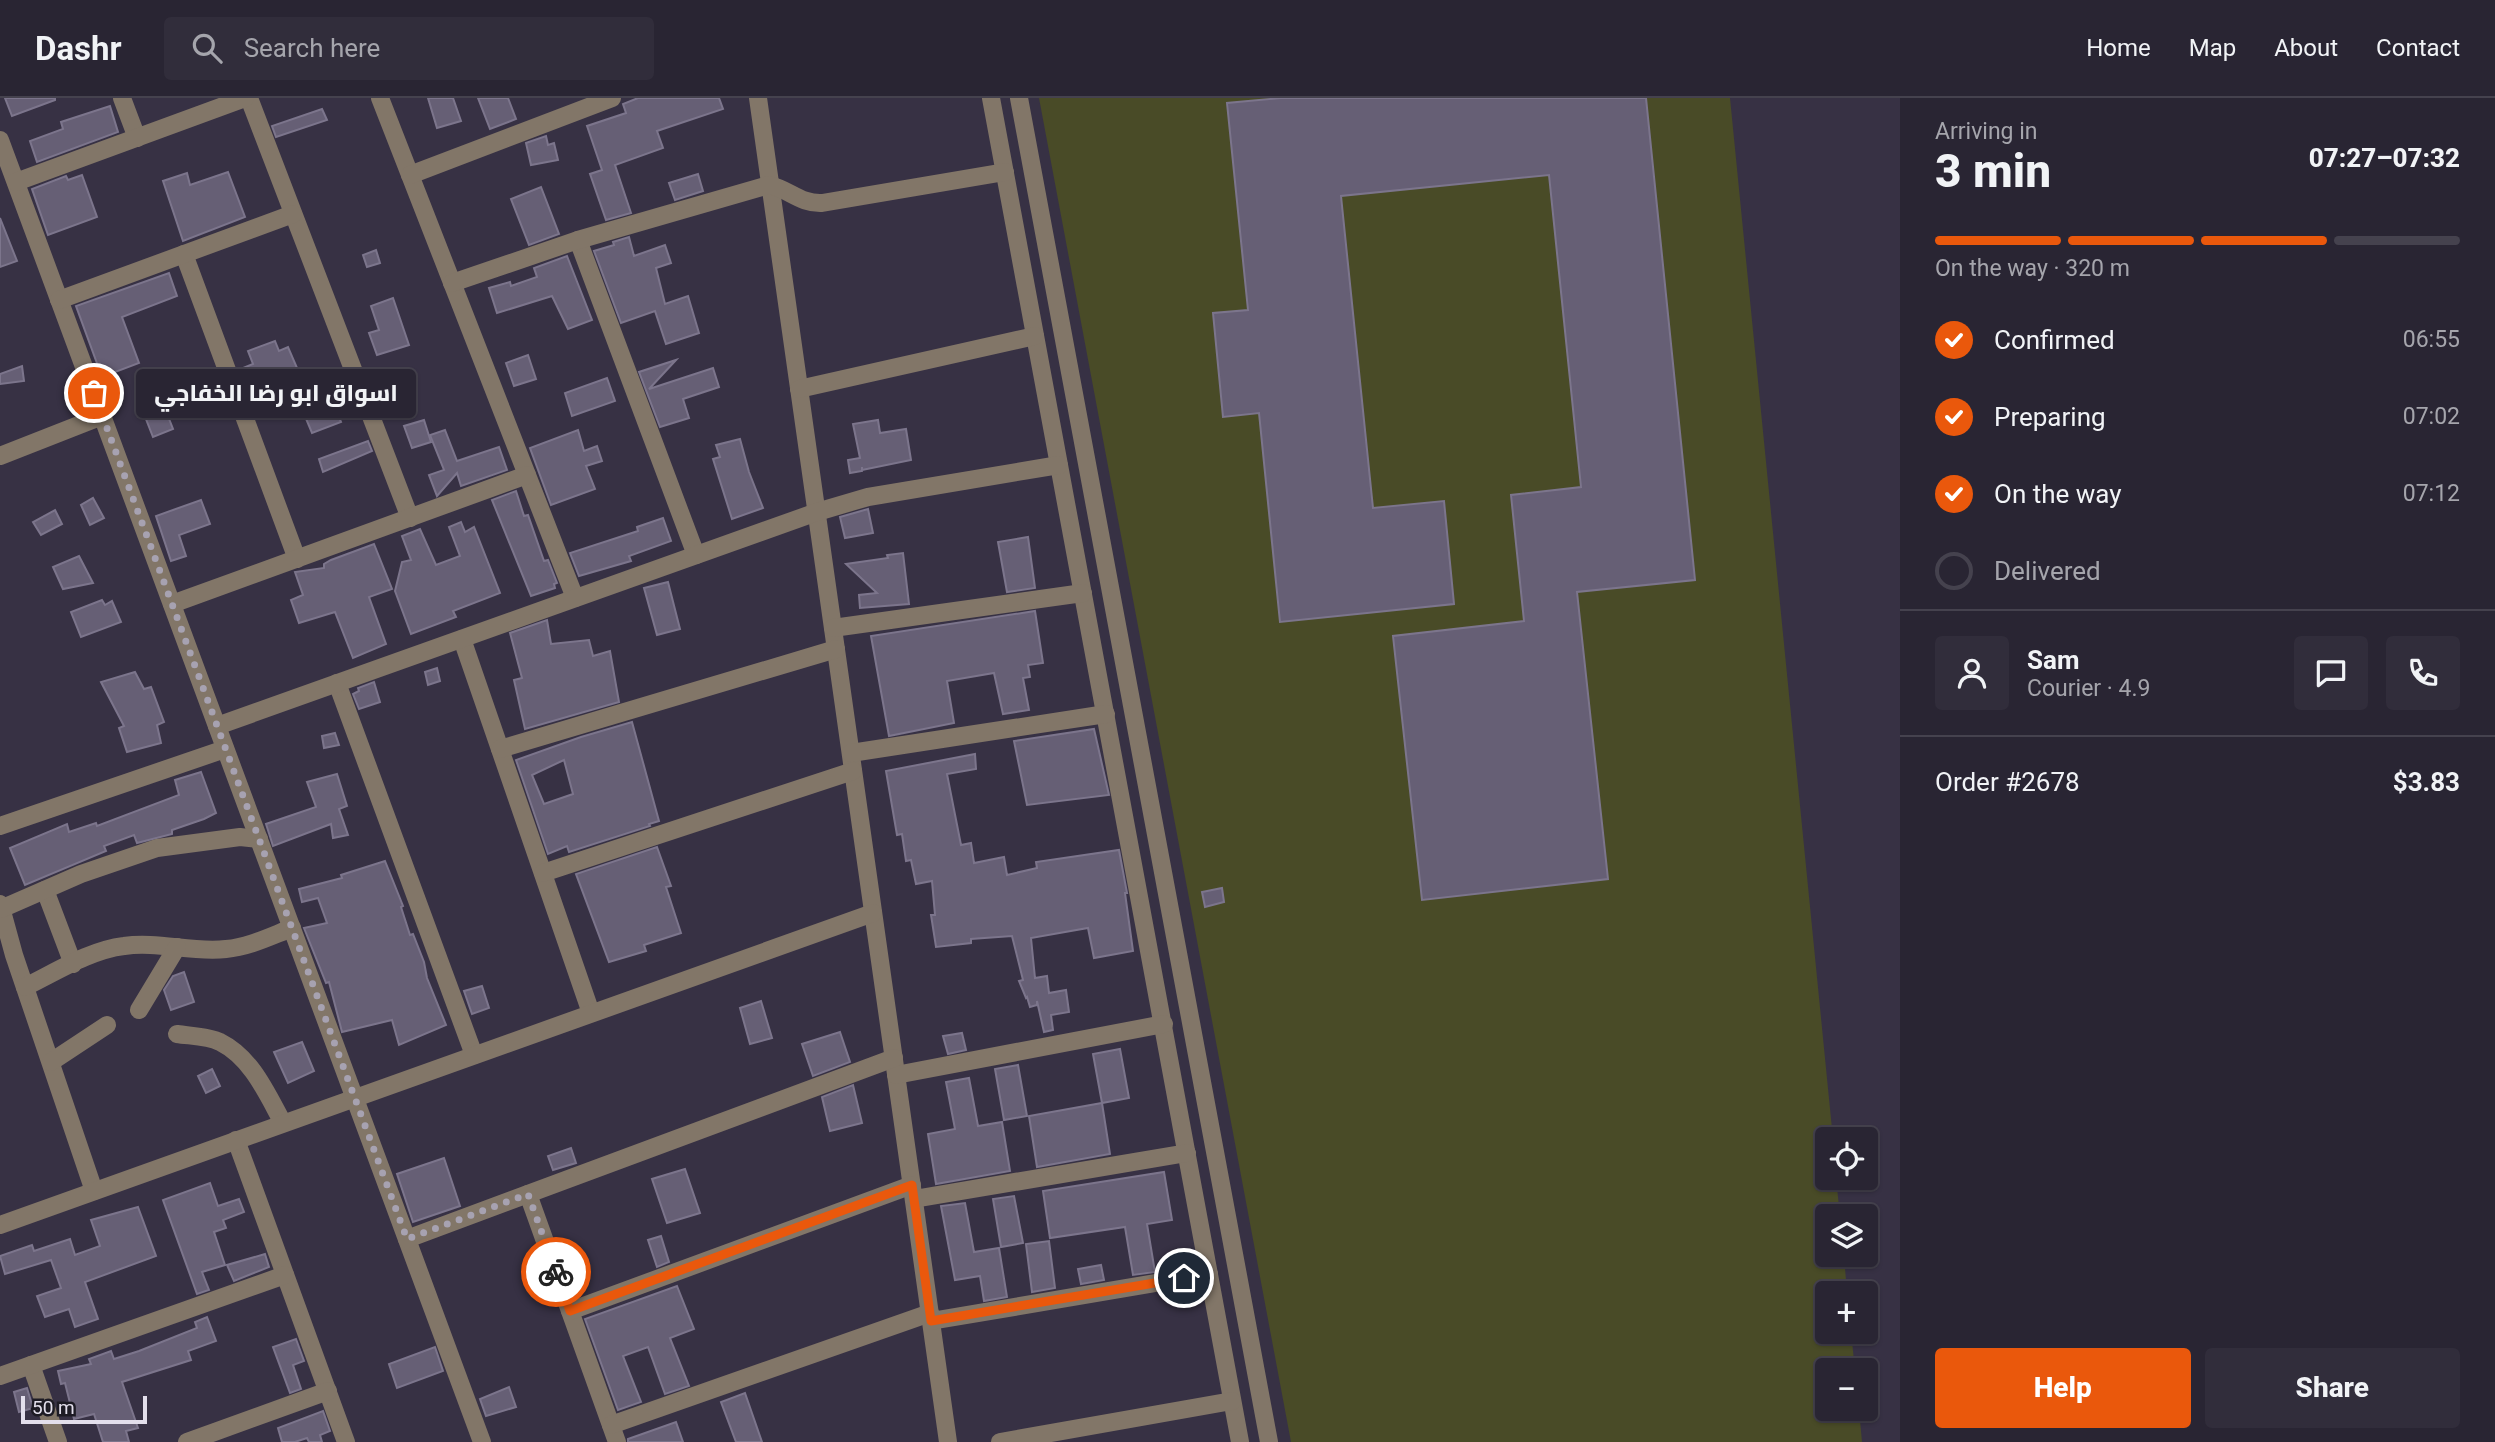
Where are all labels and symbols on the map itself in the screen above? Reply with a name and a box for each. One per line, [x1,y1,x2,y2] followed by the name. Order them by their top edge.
[64,363,124,423] pin
[136,368,416,418] callout: اسواق ابو رضا الخفاجي
[521,1237,591,1307] courier
[1154,1248,1214,1308] pin
[21,1393,147,1425] scale bar

